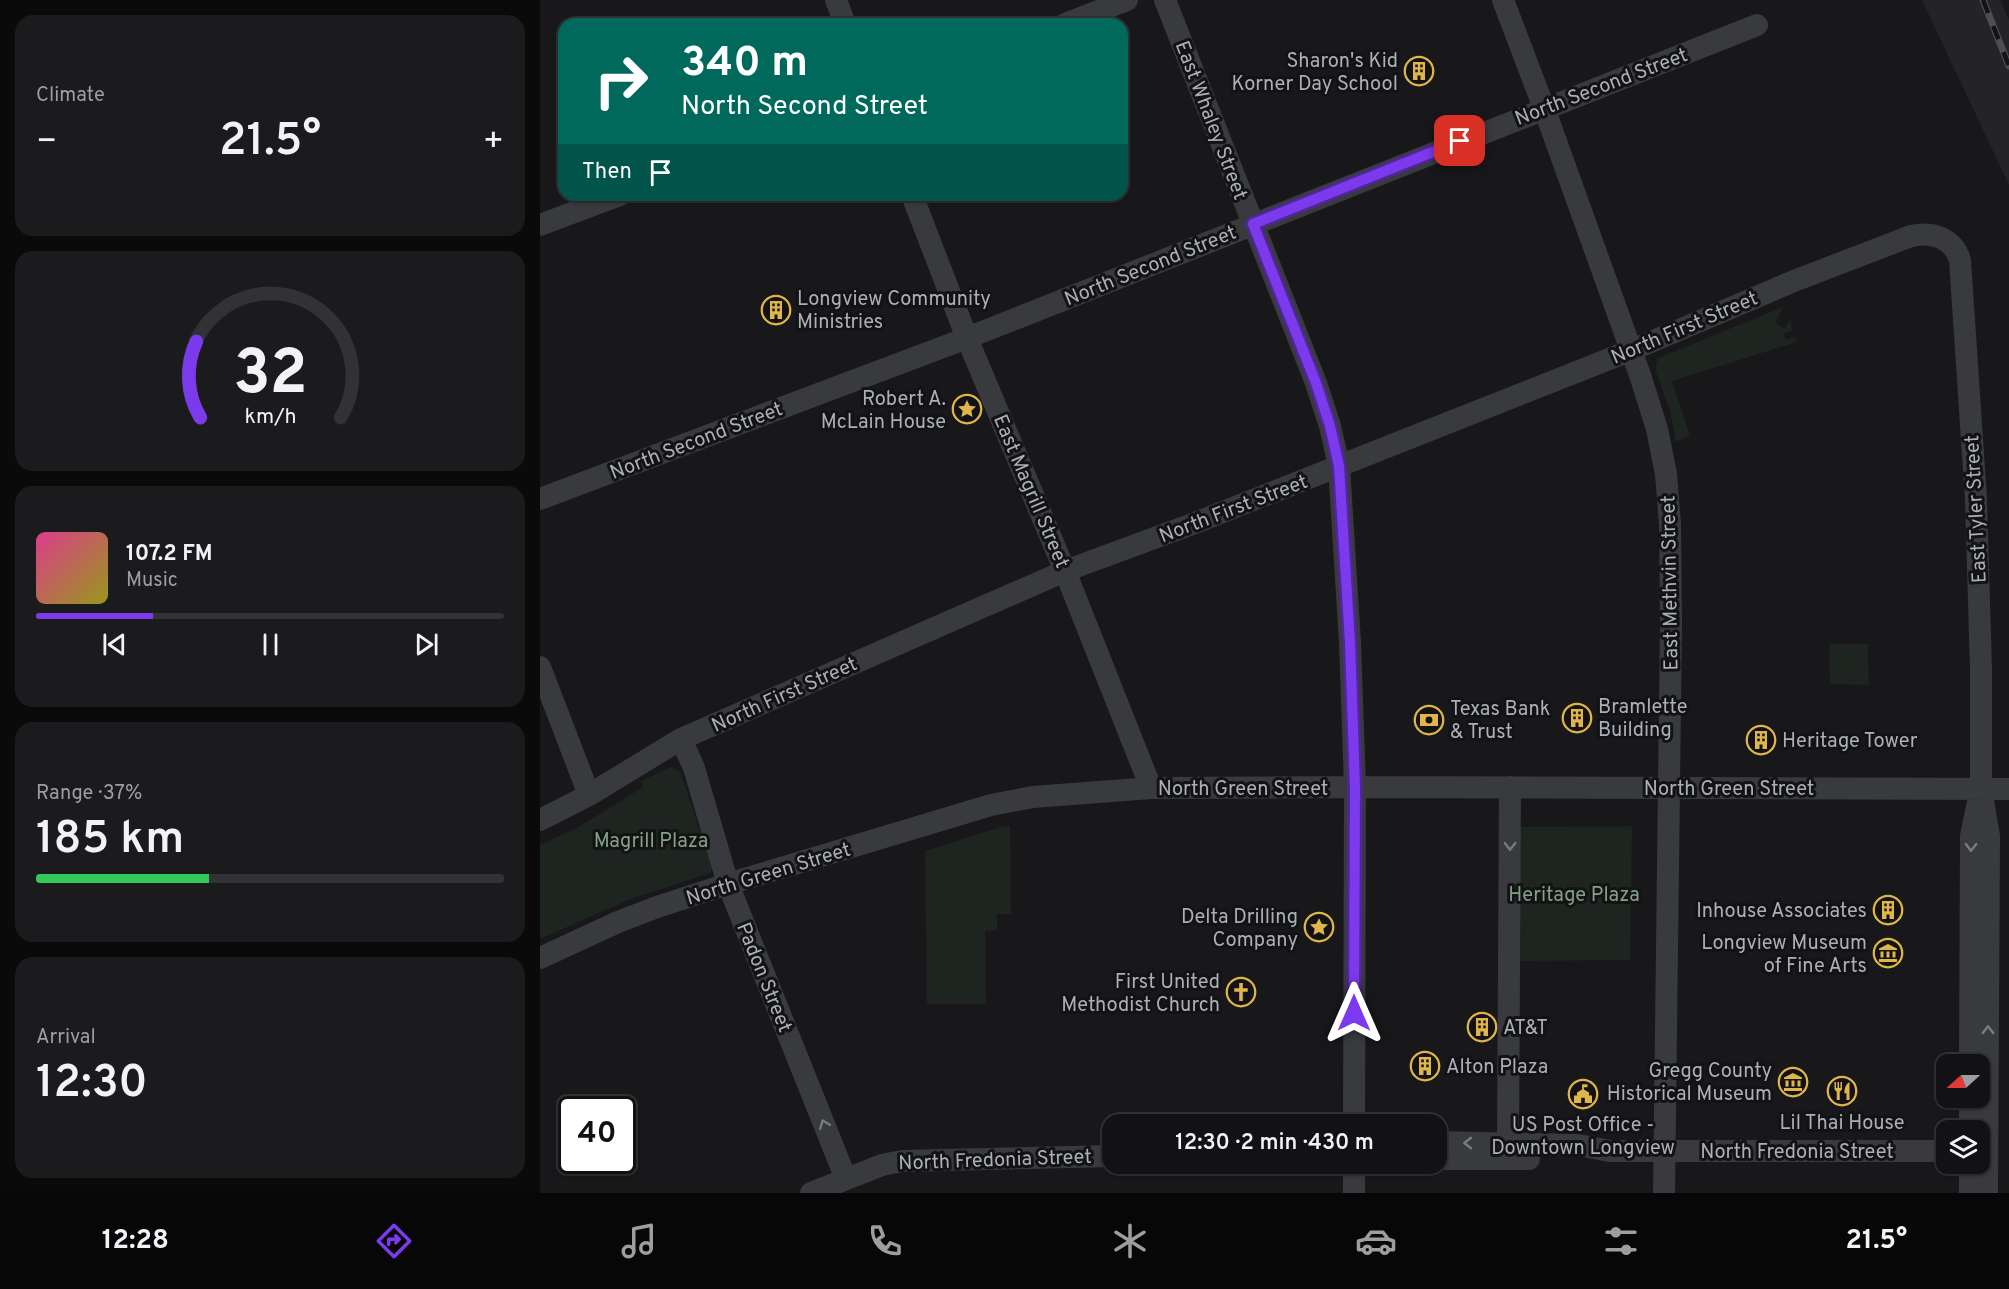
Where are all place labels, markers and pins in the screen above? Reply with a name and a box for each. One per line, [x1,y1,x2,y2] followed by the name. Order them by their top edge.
[1231,49,1398,98] place label: Sharon's Kid Korner Day School
[1403,55,1435,87] building icon: Sharon's Kid Korner Day School
[1434,115,1485,166] pin
[797,287,991,336] place label: Longview Community Ministries
[760,294,792,326] building icon: Longview Community Ministries
[821,387,946,436] place label: Robert A. McLain House
[951,393,983,425] place icon: Robert A. McLain House
[1598,695,1687,744] place label: Bramlette Building
[1450,697,1550,746] place label: Texas Bank & Trust
[1561,702,1593,734] building icon: Bramlette Building
[1413,704,1445,736] bank icon: Texas Bank & Trust
[1745,724,1777,756] building icon: Heritage Tower
[1782,729,1918,755] place label: Heritage Tower
[1872,894,1904,926] building icon: Inhouse Associates
[1696,899,1867,925] place label: Inhouse Associates
[1181,905,1298,954] place label: Delta Drilling Company
[1303,911,1335,943] place icon: Delta Drilling Company
[1701,931,1867,980] place label: Longview Museum of Fine Arts
[1872,937,1904,969] museum icon: Longview Museum of Fine Arts
[1061,970,1220,1019] place label: First United Methodist Church
[1225,976,1257,1008] church icon: First United Methodist Church
[1466,1011,1498,1043] building icon: AT&T
[1503,1016,1548,1042] place label: AT&T
[1409,1050,1441,1082] building icon: Alton Plaza
[1446,1055,1548,1081] place label: Alton Plaza
[1607,1059,1772,1108] place label: Gregg County Historical Museum
[1777,1066,1809,1098] museum icon: Gregg County Historical Museum
[1826,1075,1858,1107] restaurant icon: Lil Thai House
[1567,1078,1599,1110] public building icon: US Post Office - Downtown Longview
[1779,1111,1905,1137] place label: Lil Thai House
[1491,1113,1675,1162] place label: US Post Office - Downtown Longview

